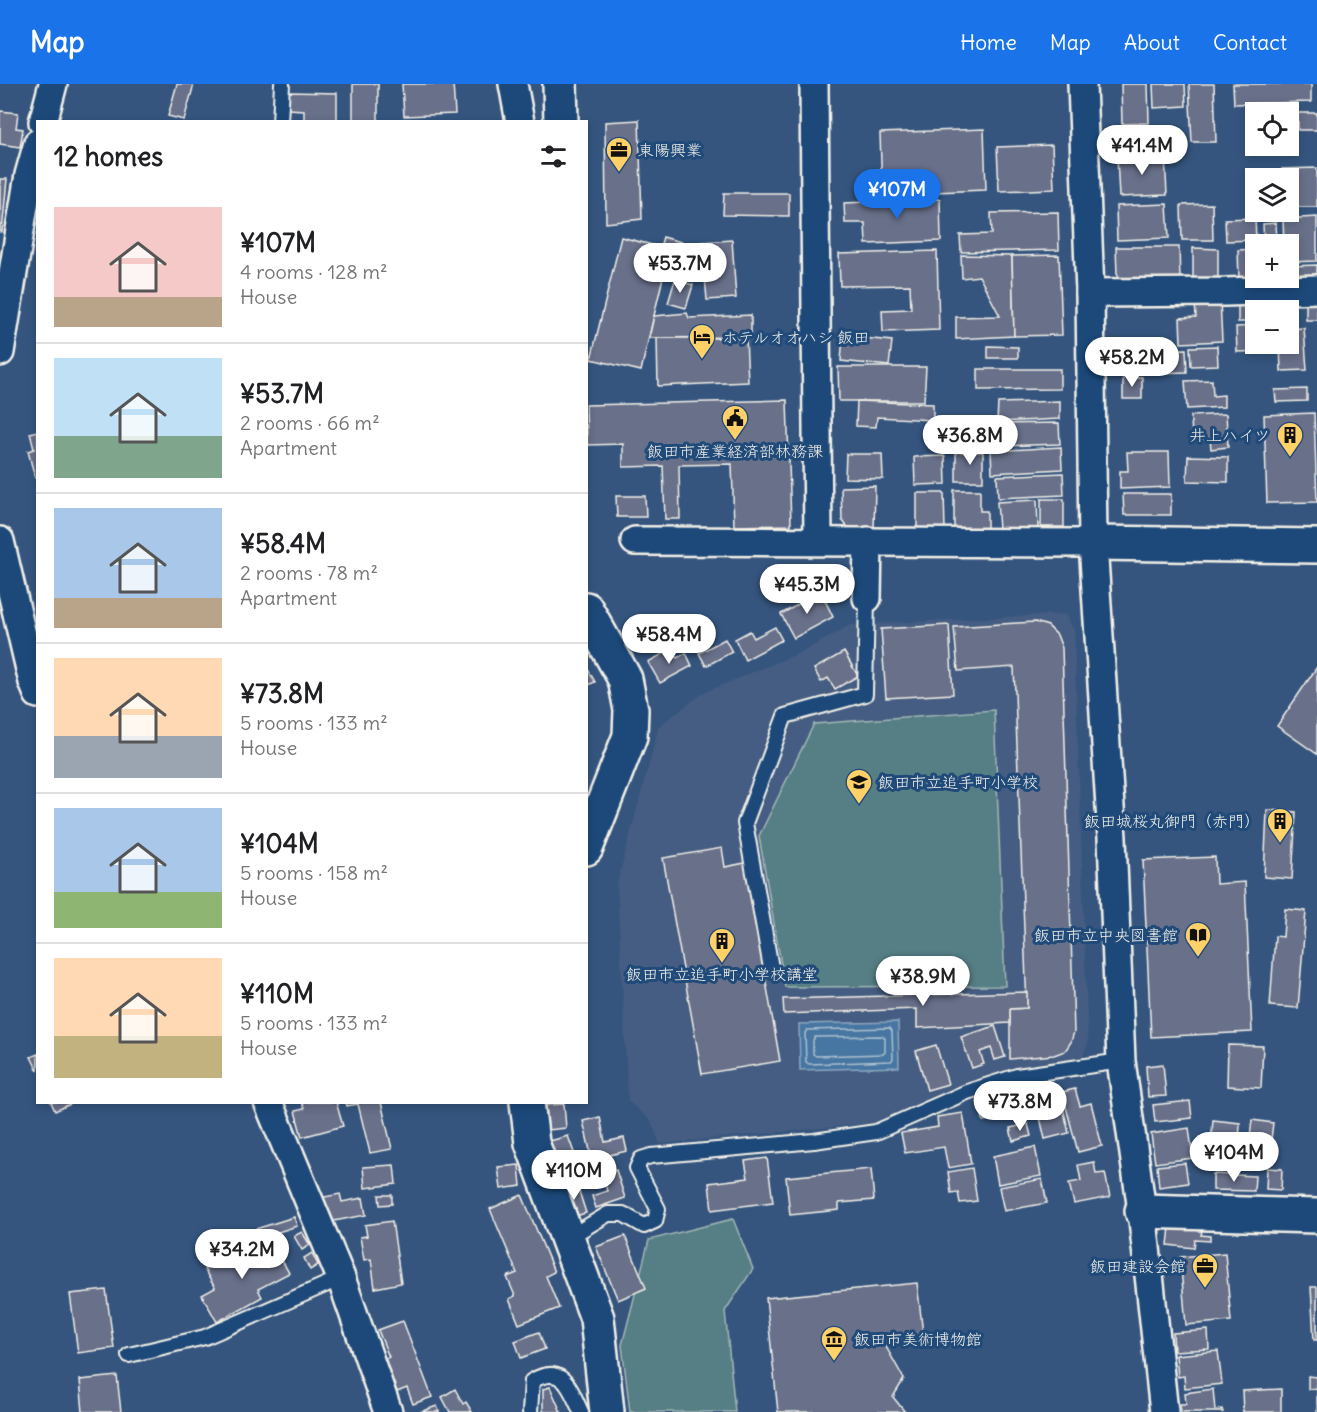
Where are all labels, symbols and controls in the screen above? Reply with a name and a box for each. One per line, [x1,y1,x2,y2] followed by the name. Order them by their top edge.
[30,24,84,60] text: Map
[960,29,1017,56] text: Home
[1050,29,1091,56] text: Map
[1124,29,1180,56] text: About
[1213,29,1287,56] text: Contact
[1245,102,1299,354] map controls
[1245,102,1299,156] button: locate
[1093,125,1191,176] pin: ¥41.4M
[1111,132,1173,157] text: ¥41.4M
[604,135,634,173] office icon: 東陽興業
[54,140,163,173] text: 12 homes
[537,140,570,173] icon: filters
[638,140,702,160] place label: 東陽興業
[1245,168,1299,222] button: layers
[855,169,939,220] pin: ¥107M
[868,176,926,201] text: ¥107M
[240,226,316,259] text: ¥107M
[102,231,174,303] icon: home
[1245,234,1299,288] button: +
[631,243,729,294] pin: ¥53.7M
[648,250,712,275] text: ¥53.7M
[240,259,388,284] text: 4 rooms · 128 m²
[240,284,297,309] text: House
[1245,300,1299,354] button: −
[687,322,717,360] hotel icon: ホテルオオハシ 飯田
[722,327,869,347] place label: ホテルオオハシ 飯田
[1083,337,1181,388] pin: ¥58.2M
[1099,344,1165,369] text: ¥58.2M
[240,377,324,410] text: ¥53.7M
[102,382,174,454] icon: home
[720,403,750,441] public building icon: 飯田市産業経済部林務課
[240,410,380,435] text: 2 rooms · 66 m²
[921,415,1019,466] pin: ¥36.8M
[1275,420,1305,458] building icon: 井上ハイツ
[937,422,1003,447] text: ¥36.8M
[1190,425,1270,445] place label: 井上ハイツ
[240,435,337,460] text: Apartment
[647,441,823,461] place label: 飯田市産業経済部林務課
[240,527,326,560] text: ¥58.4M
[102,532,174,604] icon: home
[240,560,378,585] text: 2 rooms · 78 m²
[758,564,856,615] pin: ¥45.3M
[774,571,840,596] text: ¥45.3M
[240,585,337,610] text: Apartment
[620,614,718,665] pin: ¥58.4M
[636,621,702,646] text: ¥58.4M
[240,677,324,710] text: ¥73.8M
[102,682,174,754] icon: home
[240,710,388,735] text: 5 rooms · 133 m²
[240,735,297,760] text: House
[844,767,874,805] school or university icon: 飯田市立追手町小学校
[878,772,1038,792] place label: 飯田市立追手町小学校
[1265,806,1295,844] building icon: 飯田城桜丸御門（赤門）
[1084,811,1260,831] place label: 飯田城桜丸御門（赤門）
[240,827,319,860] text: ¥104M
[102,832,174,904] icon: home
[240,860,388,885] text: 5 rooms · 158 m²
[240,885,297,910] text: House
[1183,920,1213,958] library icon: 飯田市立中央図書館
[1034,925,1178,945] place label: 飯田市立中央図書館
[707,926,737,964] building icon: 飯田市立追手町小学校講堂
[874,956,972,1007] pin: ¥38.9M
[890,963,956,988] text: ¥38.9M
[626,964,818,984] place label: 飯田市立追手町小学校講堂
[240,977,314,1010] text: ¥110M
[102,982,174,1054] icon: home
[240,1010,388,1035] text: 5 rooms · 133 m²
[240,1035,297,1060] text: House
[971,1081,1069,1132] pin: ¥73.8M
[988,1088,1052,1113] text: ¥73.8M
[1192,1132,1276,1183] pin: ¥104M
[1204,1139,1264,1164] text: ¥104M
[532,1150,616,1201] pin: ¥110M
[546,1157,602,1182] text: ¥110M
[193,1229,291,1280] pin: ¥34.2M
[209,1236,275,1261] text: ¥34.2M
[1190,1251,1220,1289] office icon: 飯田建設会館
[1090,1256,1186,1276] place label: 飯田建設会館
[819,1324,849,1362] museum icon: 飯田市美術博物館
[854,1329,982,1349] place label: 飯田市美術博物館

